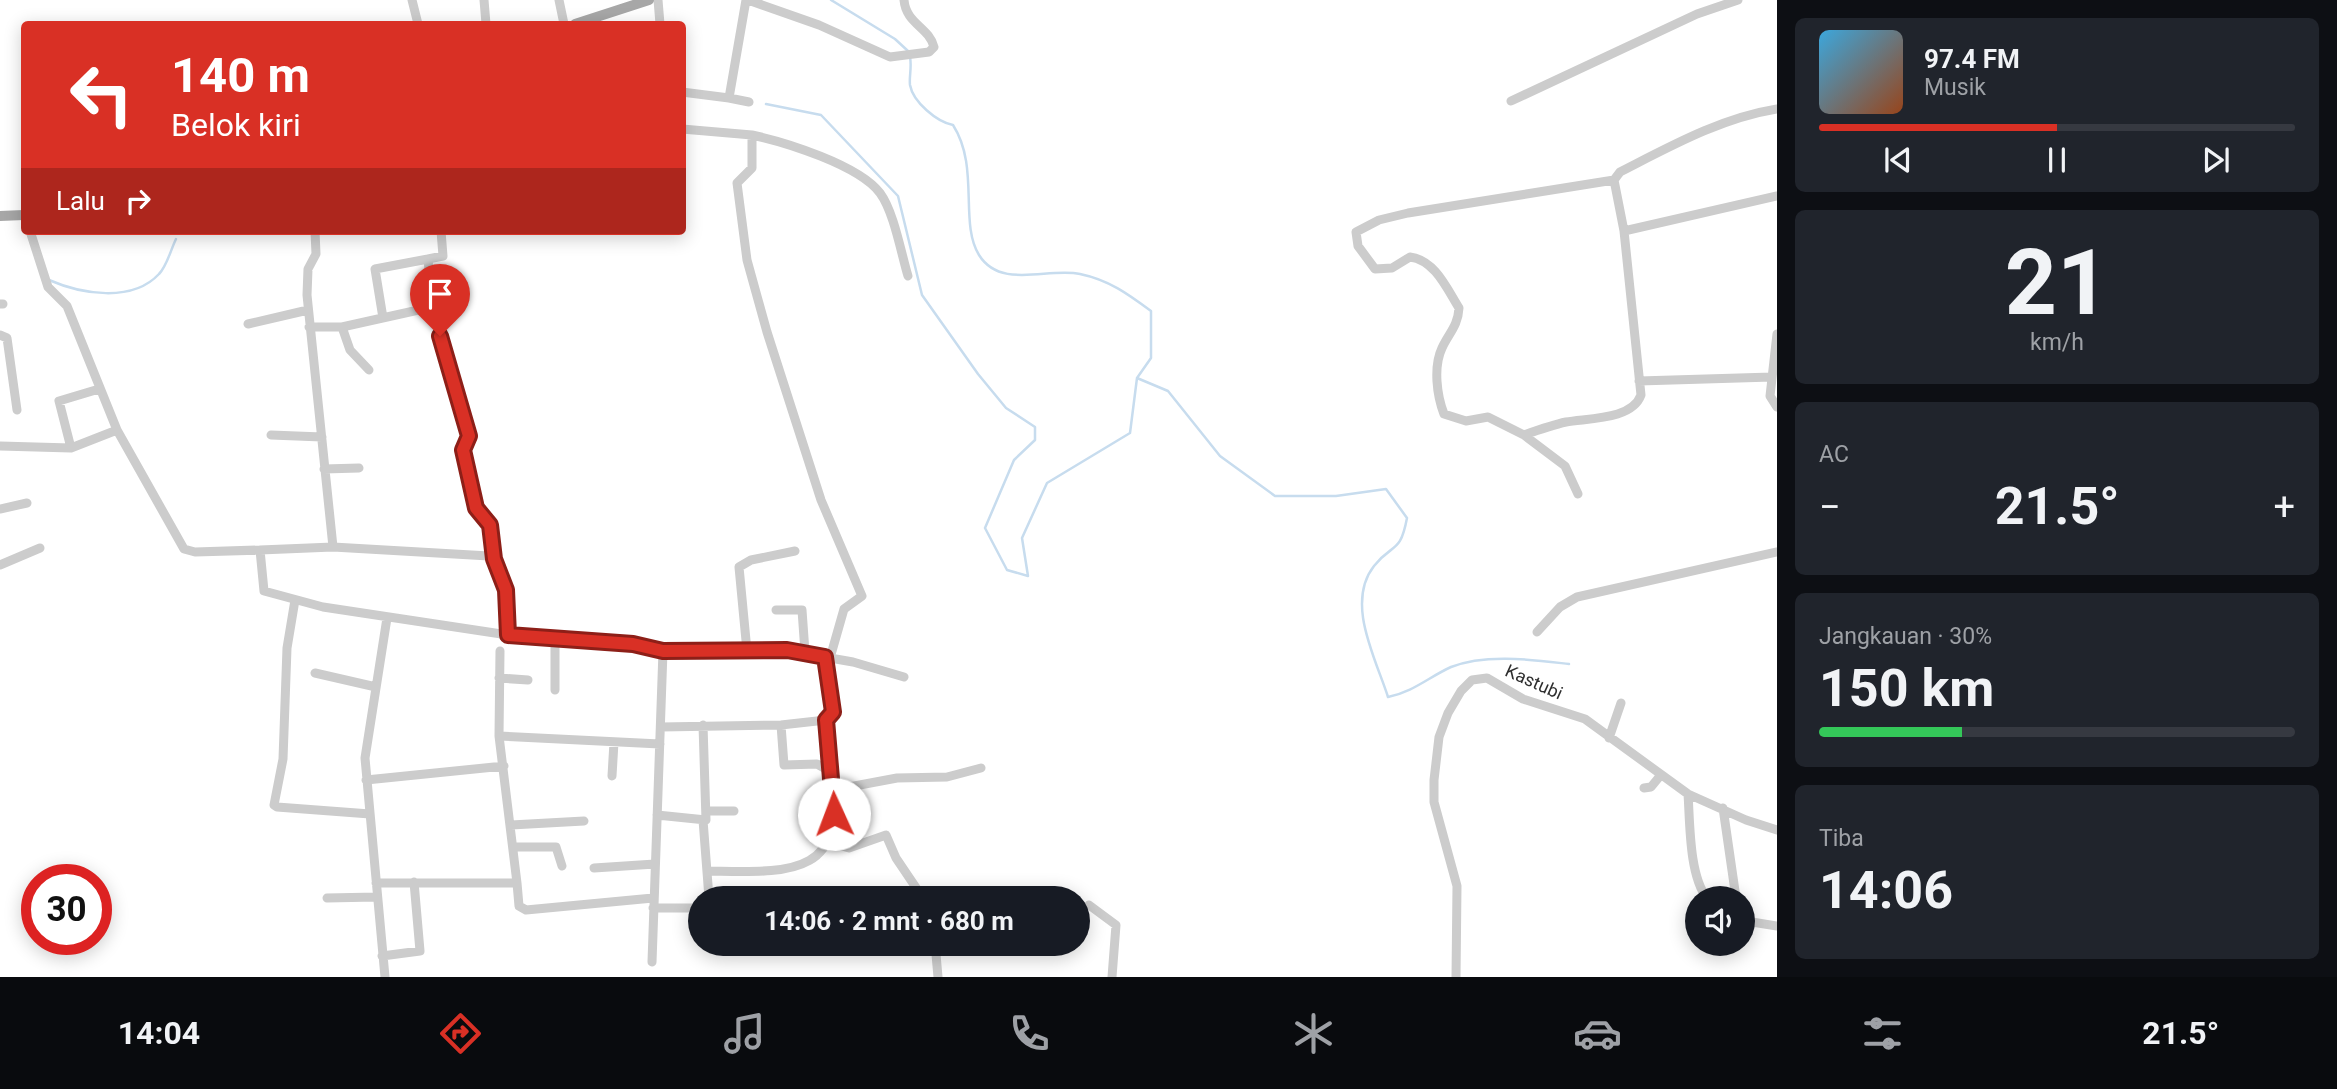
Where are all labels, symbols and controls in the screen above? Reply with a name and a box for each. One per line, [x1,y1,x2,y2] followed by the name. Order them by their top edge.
[1924,44,2020,74] text: 97.4 FM
[171,47,310,104] text: 140 m
[56,49,147,140] icon: left
[1924,74,1986,101] text: Musik
[171,106,301,144] text: Belok kiri
[1879,141,1917,179] icon: previous
[2038,141,2076,179] icon: pause
[2197,141,2235,179] icon: next
[119,182,157,220] icon: right
[56,186,105,216] text: Lalu
[2005,230,2109,336] text: 21
[410,264,470,336] pin
[421,275,459,313] icon: arrive
[2030,329,2084,356] text: km/h
[1819,441,1849,468] text: AC
[1995,476,2120,537] text: 21.5°
[1819,485,1841,529] text: −
[2273,485,2295,529] text: +
[1819,623,1992,650] text: Jangkauan · 30%
[1819,658,1994,719] text: 150 km
[1502,660,1566,703] street label: Kastubi
[797,777,871,851] position arrow
[1819,825,1864,852] text: Tiba
[1819,860,1953,921] text: 14:06
[21,864,112,955] speed limit sign: 30
[1685,886,1755,956] map controls
[1685,886,1755,956] button: sound
[764,906,1014,936] text: 14:06 · 2 mnt · 680 m
[436,1009,485,1058] icon: directions
[720,1009,769,1058] icon: music
[1005,1009,1054,1058] icon: phone
[1289,1009,1338,1058] icon: climate
[1573,1009,1622,1058] icon: car
[1858,1009,1907,1058] icon: filters
[118,1014,200,1052] text: 14:04
[2142,1014,2219,1052] text: 21.5°

